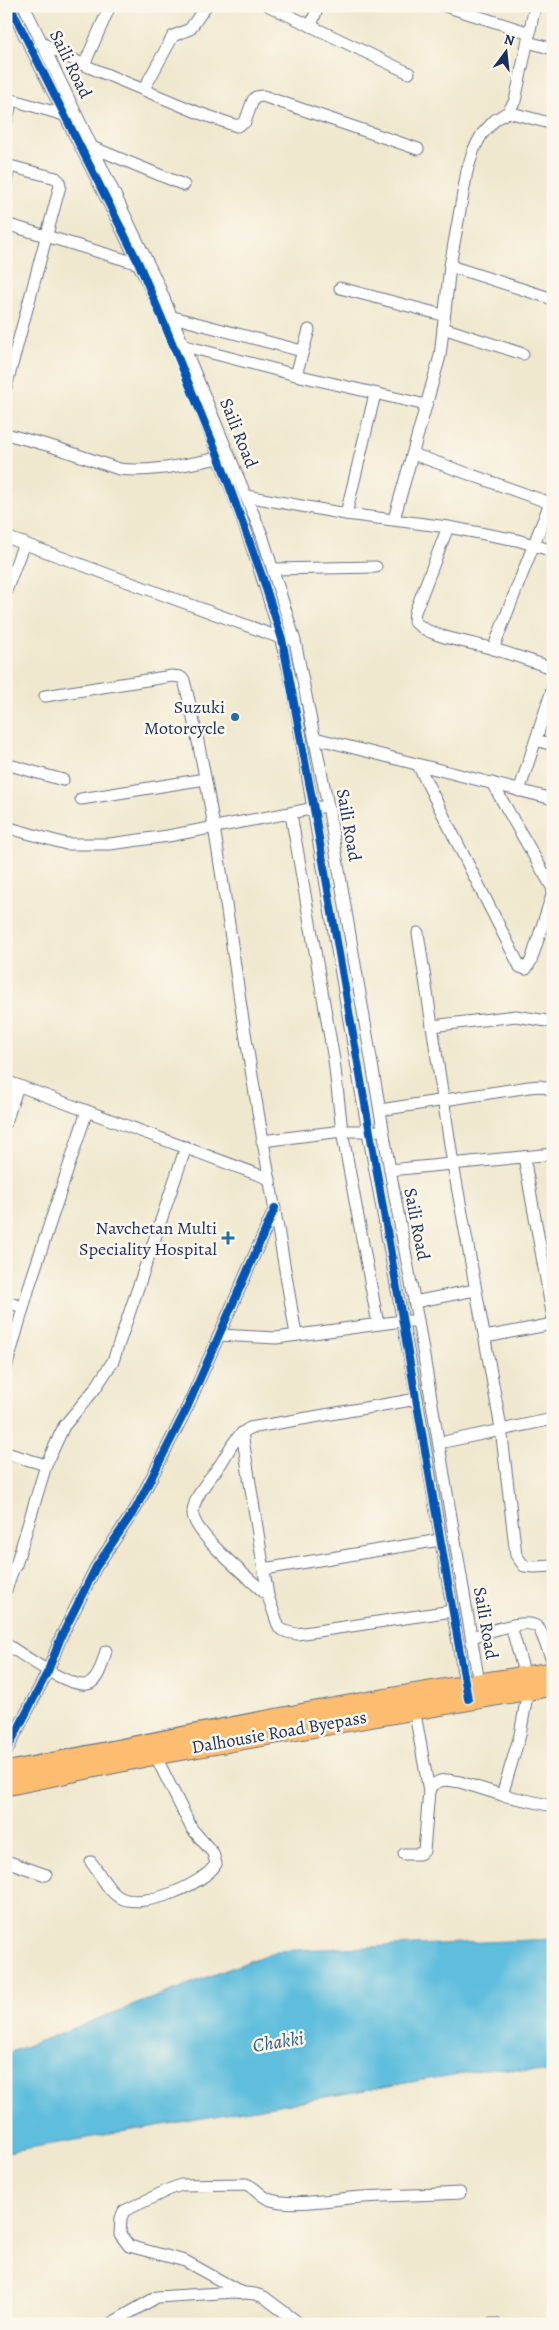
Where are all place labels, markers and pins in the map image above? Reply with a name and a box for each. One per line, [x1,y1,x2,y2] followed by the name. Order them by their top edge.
[144,695,225,740] place label: Suzuki Motorcycle
[229,711,241,723] marker: Suzuki Motorcycle
[79,1216,218,1261] place label: Navchetan Multi Speciality Hospital
[221,1231,235,1245] marker: Navchetan Multi Speciality Hospital

